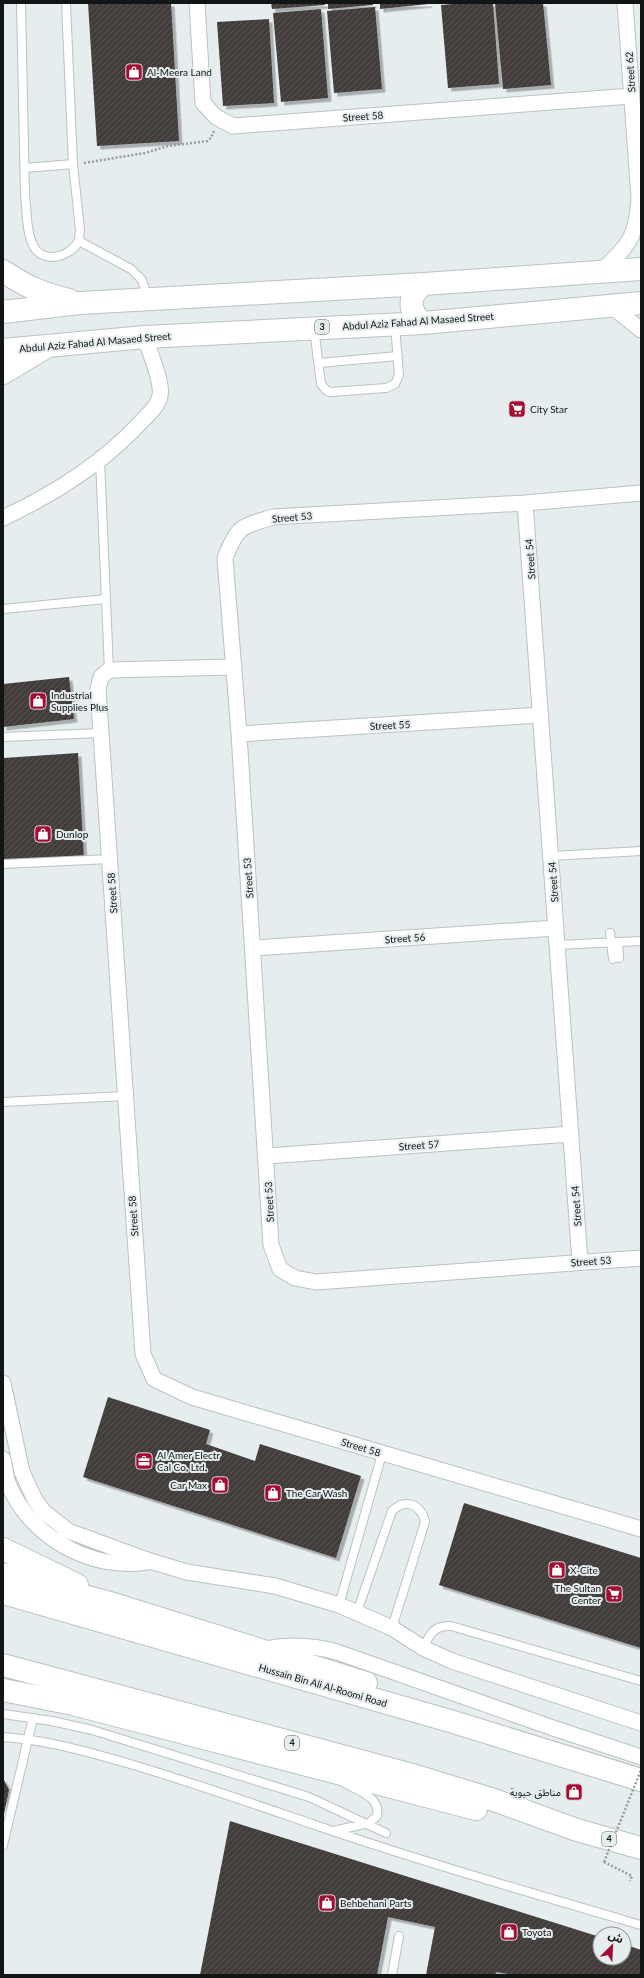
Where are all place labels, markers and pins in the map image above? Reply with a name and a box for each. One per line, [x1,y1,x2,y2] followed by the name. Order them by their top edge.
[124,62,144,82] shop icon: Al-Meera Land
[147,66,212,78] place label: Al-Meera Land
[507,399,527,419] supermarket icon: City Star
[530,403,568,415] place label: City Star
[51,689,108,713] place label: Industrial Supplies Plus
[28,691,48,711] shop icon: Industrial Supplies Plus
[33,824,53,844] shop icon: Dunlop
[56,828,89,840] place label: Dunlop
[157,1449,220,1473] place label: Al Amer Electr Cal Co. Ltd.
[134,1451,154,1471] office icon: Al Amer Electr Cal Co. Ltd.
[210,1475,230,1495] shop icon: Car Max
[170,1479,207,1491] place label: Car Max
[263,1483,283,1503] shop icon: The Car Wash
[286,1487,347,1499] place label: The Car Wash
[547,1560,567,1580] shop icon: X-Cite
[570,1564,598,1576] place label: X-Cite
[554,1582,601,1606] place label: The Sultan Center
[604,1584,624,1604] supermarket icon: The Sultan Center
[564,1782,584,1802] shop icon: مناطق حيوية
[510,1786,561,1799] place label: مناطق حيوية
[317,1893,337,1913] shop icon: Behbehani Parts
[340,1897,412,1909] place label: Behbehani Parts
[499,1922,519,1942] shop icon: Toyota
[522,1926,551,1938] place label: Toyota

